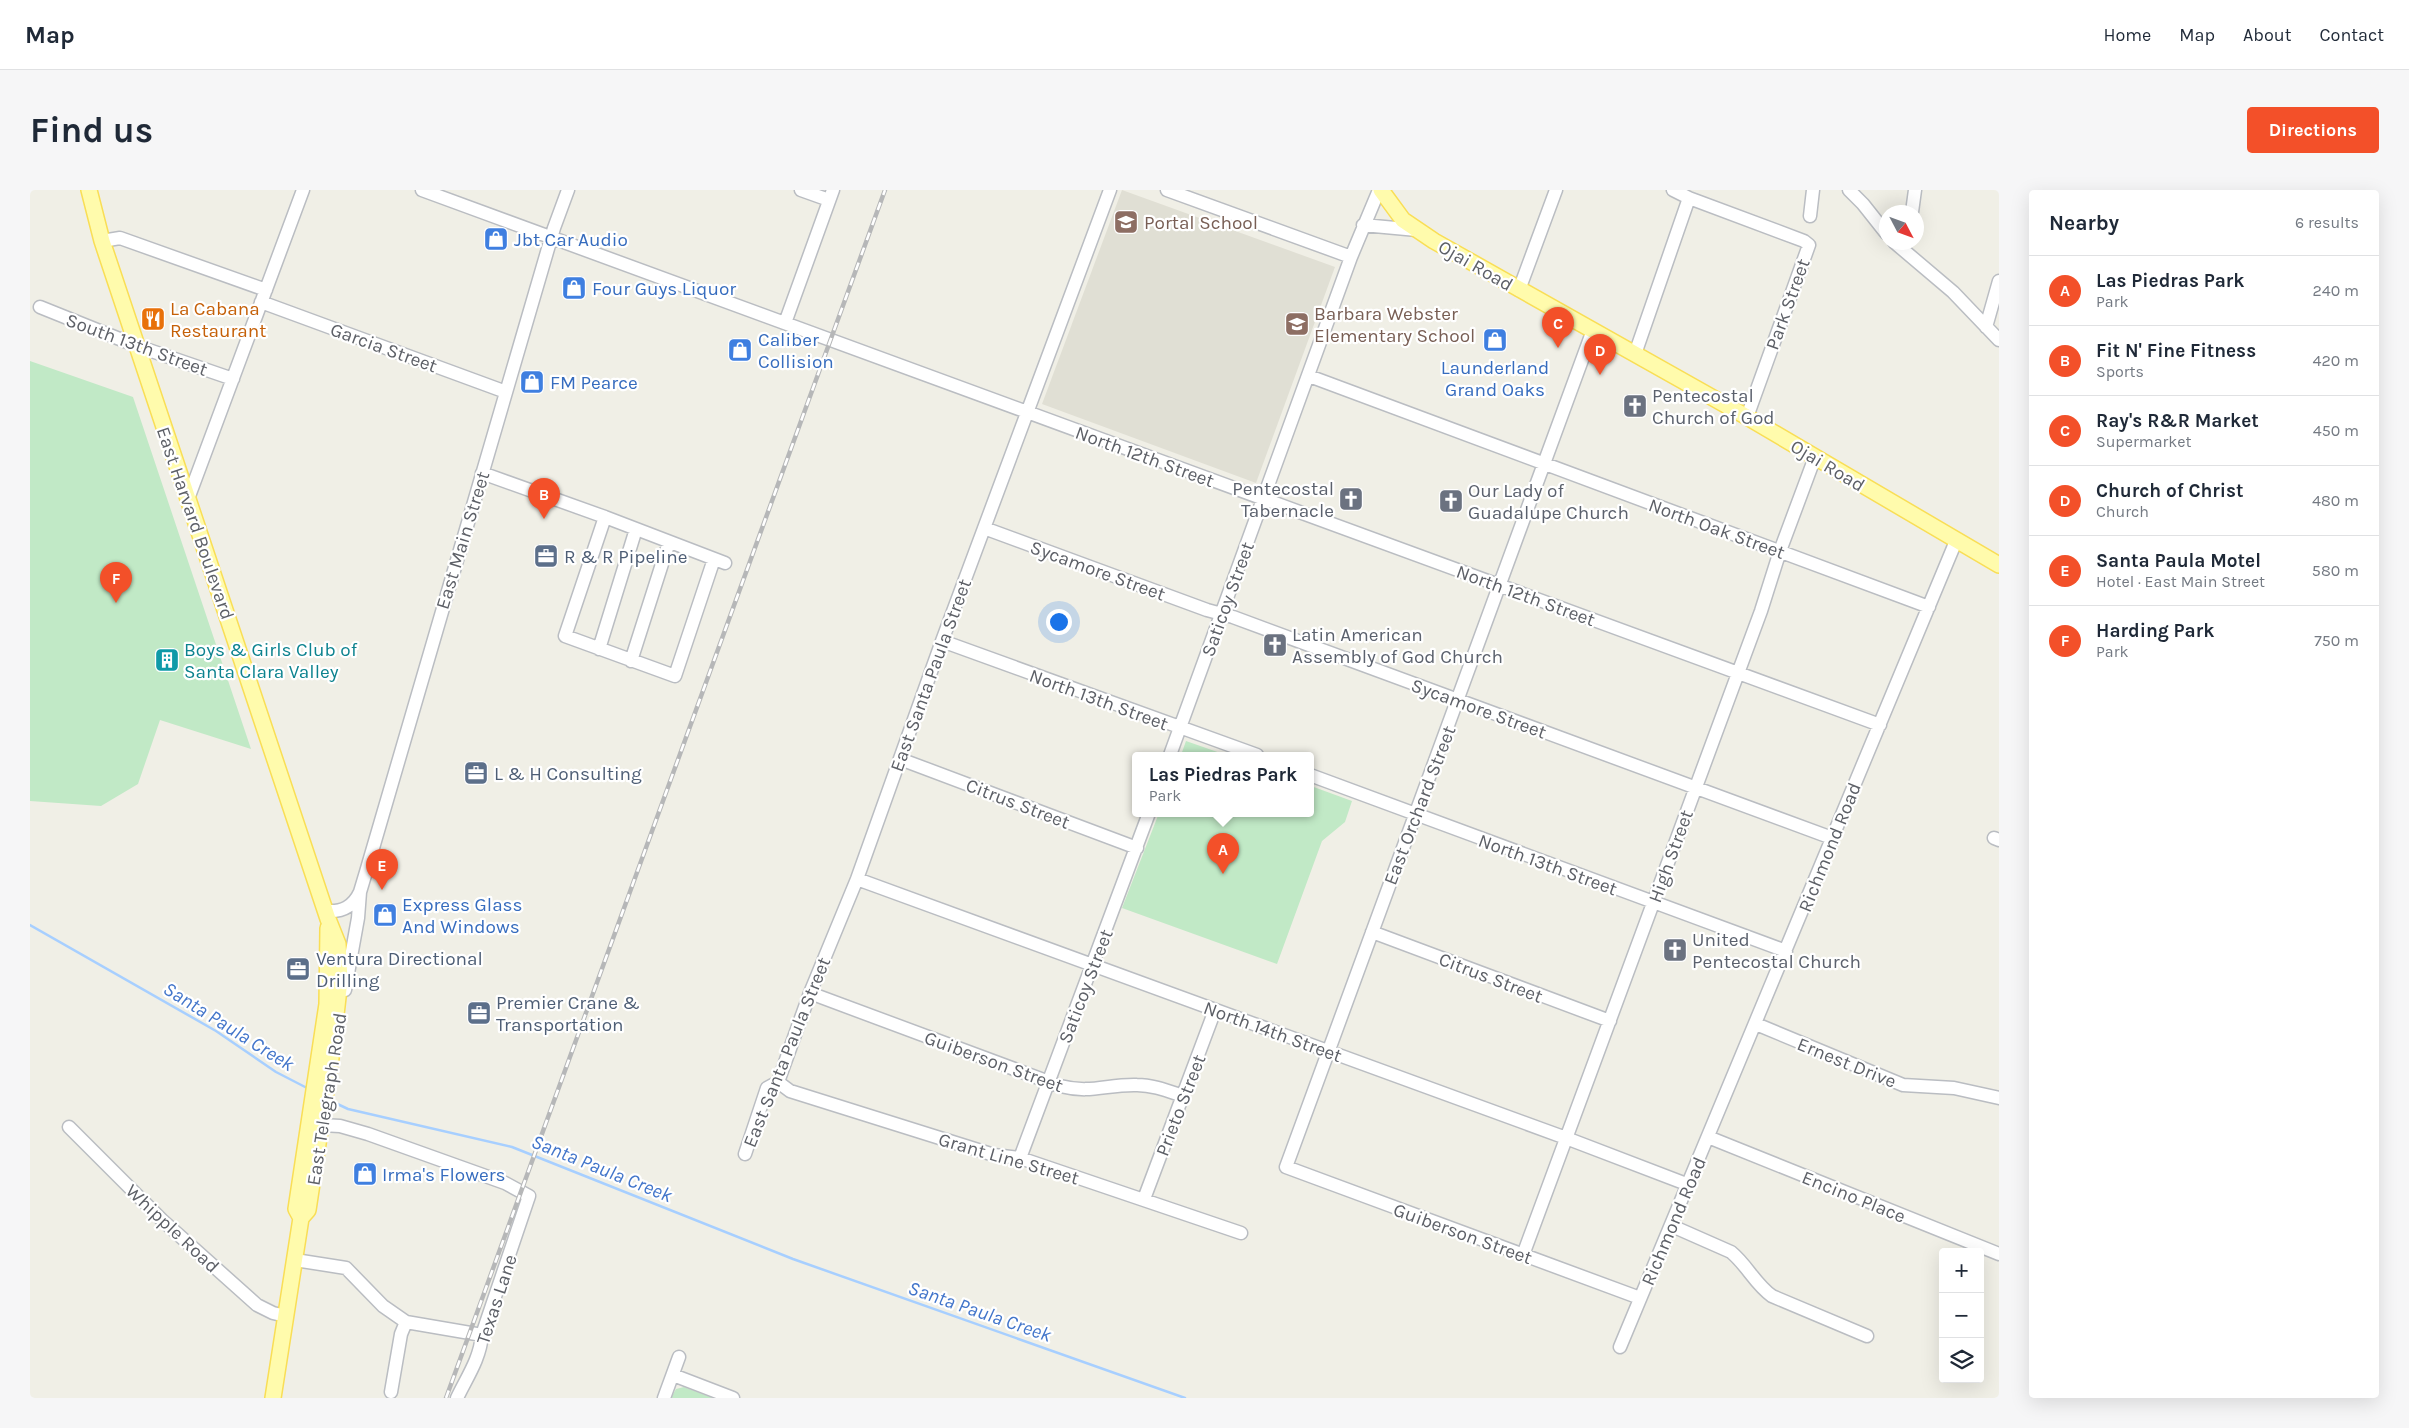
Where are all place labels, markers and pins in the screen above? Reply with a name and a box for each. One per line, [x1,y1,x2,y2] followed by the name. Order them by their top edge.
[1113,209,1139,235] school or university icon: Portal School
[1144,212,1258,234] place label: Portal School
[483,226,509,252] shop icon: Jbt Car Audio
[514,229,628,251] place label: Jbt Car Audio
[561,275,587,301] shop icon: Four Guys Liquor
[592,278,736,300] place label: Four Guys Liquor
[170,298,266,342] place label: La Cabana Restaurant
[1314,303,1475,347] place label: Barbara Webster Elementary School
[140,306,166,332] restaurant icon: La Cabana Restaurant
[1542,307,1574,348] pin: C
[1284,311,1310,337] school or university icon: Barbara Webster Elementary School
[1482,327,1508,353] shop icon: Launderland Grand Oaks
[758,329,834,373] place label: Caliber Collision
[1584,334,1616,375] pin: D
[727,337,753,363] shop icon: Caliber Collision
[1441,357,1549,401] place label: Launderland Grand Oaks
[519,369,545,395] shop icon: FM Pearce
[550,372,638,394] place label: FM Pearce
[1652,385,1775,429] place label: Pentecostal Church of God
[1622,393,1648,419] church icon: Pentecostal Church of God
[528,478,560,519] pin: B
[1232,478,1334,522] place label: Pentecostal Tabernacle
[1468,480,1629,524] place label: Our Lady of Guadalupe Church
[1338,486,1364,512] church icon: Pentecostal Tabernacle
[1438,488,1464,514] church icon: Our Lady of Guadalupe Church
[533,543,559,569] office icon: R & R Pipeline
[564,546,687,568] place label: R & R Pipeline
[100,562,132,603] pin: F
[1292,624,1503,668] place label: Latin American Assembly of God Church
[1262,632,1288,658] church icon: Latin American Assembly of God Church
[184,639,358,683] place label: Boys & Girls Club of Santa Clara Valley
[154,647,180,673] building icon: Boys & Girls Club of Santa Clara Valley
[463,760,489,786] office icon: L & H Consulting
[494,763,642,785] place label: L & H Consulting
[1207,833,1239,874] pin: A
[366,849,398,890] pin: E
[402,894,523,938] place label: Express Glass And Windows
[372,902,398,928] shop icon: Express Glass And Windows
[1692,929,1861,973] place label: United Pentecostal Church
[1662,937,1688,963] church icon: United Pentecostal Church
[316,948,483,992] place label: Ventura Directional Drilling
[285,956,311,982] office icon: Ventura Directional Drilling
[496,992,640,1036] place label: Premier Crane & Transportation
[466,1000,492,1026] office icon: Premier Crane & Transportation
[352,1161,378,1187] shop icon: Irma's Flowers
[382,1164,506,1186] place label: Irma's Flowers

